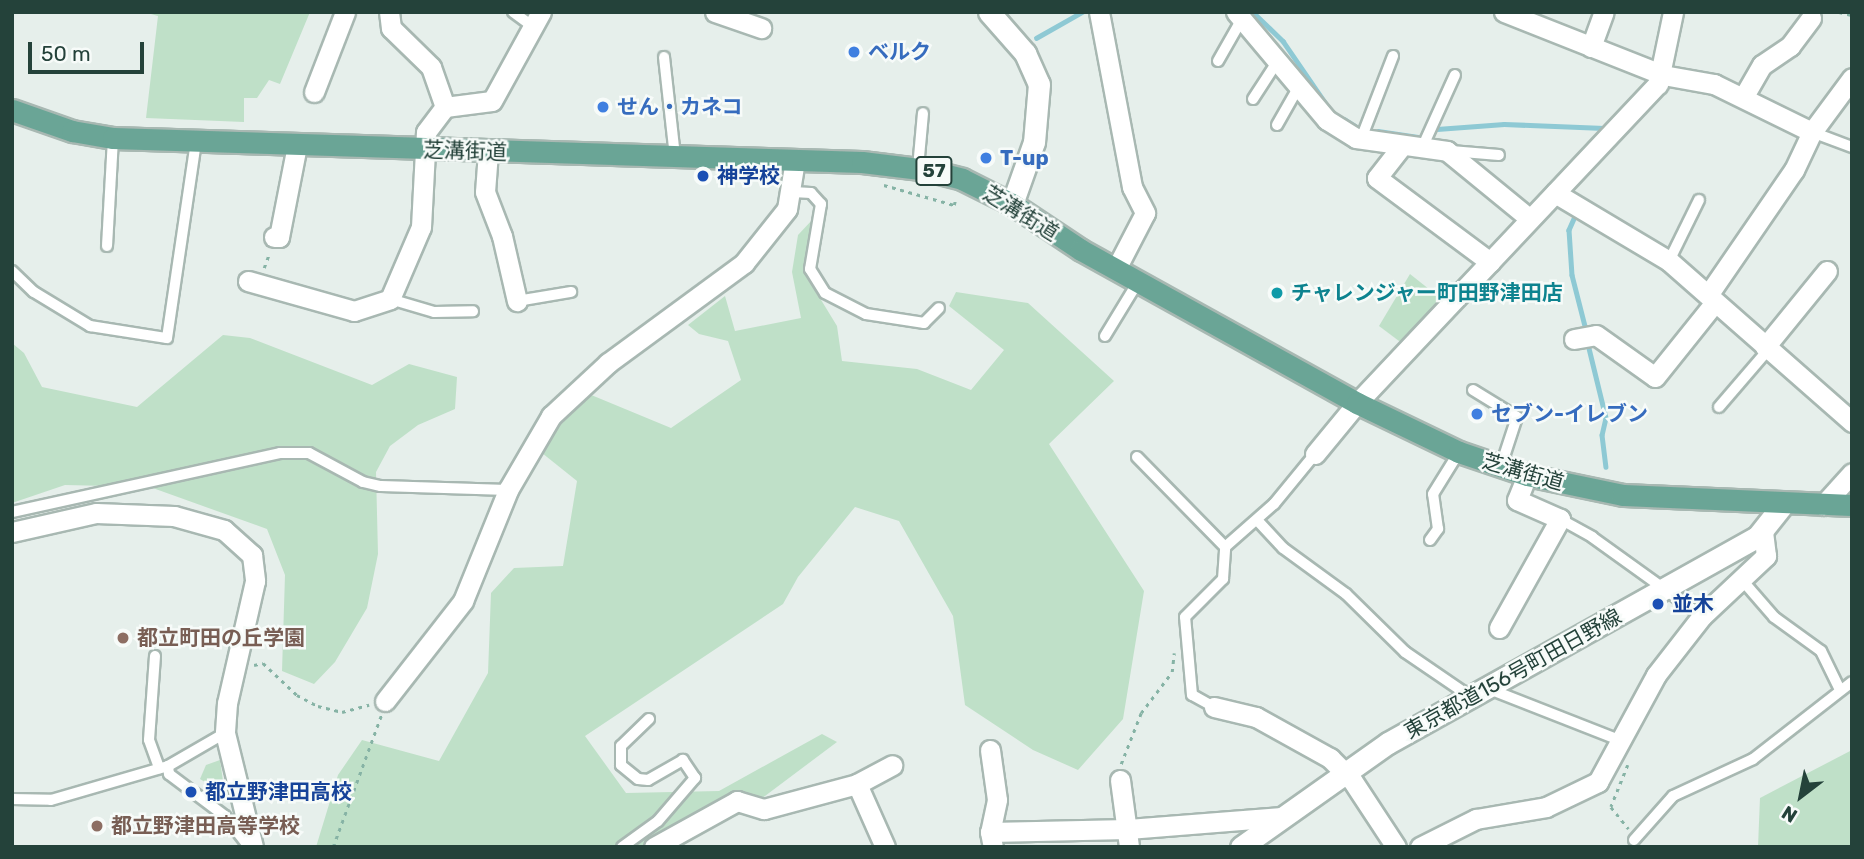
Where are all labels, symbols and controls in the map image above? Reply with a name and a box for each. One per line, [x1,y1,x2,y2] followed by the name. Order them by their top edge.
[32,28,147,72] scale bar
[868,39,931,65] place label: ベルク
[41,41,91,66] text: 50 m
[846,44,862,60] marker: ベルク
[617,94,743,120] place label: せん・カネコ
[595,99,611,115] marker: せん・カネコ
[423,137,507,165] street label: 芝溝街道
[1000,145,1049,171] place label: T-up
[978,150,994,166] marker: T-up
[915,155,953,186] road number: 57
[717,163,780,189] place label: 神学校
[695,168,711,184] marker: 神学校
[979,180,1063,246] street label: 芝溝街道
[1291,280,1564,306] place label: チャレンジャー町田野津田店
[1269,285,1285,301] marker: チャレンジャー町田野津田店
[1491,401,1648,427] place label: セブン-イレブン
[1469,406,1485,422] marker: セブン-イレブン
[1479,448,1567,496] street label: 芝溝街道
[1672,591,1714,617] place label: 並木
[1650,596,1666,612] marker: 並木
[1400,604,1626,744] street label: 東京都道156号町田日野線
[137,625,305,651] place label: 都立町田の丘学園
[115,630,131,646] marker: 都立町田の丘学園
[1766,761,1836,831] north arrow
[205,779,352,805] place label: 都立野津田高校
[183,784,199,800] marker: 都立野津田高校
[1778,801,1802,828] text: N
[111,813,300,839] place label: 都立野津田高等学校
[89,818,105,834] marker: 都立野津田高等学校

